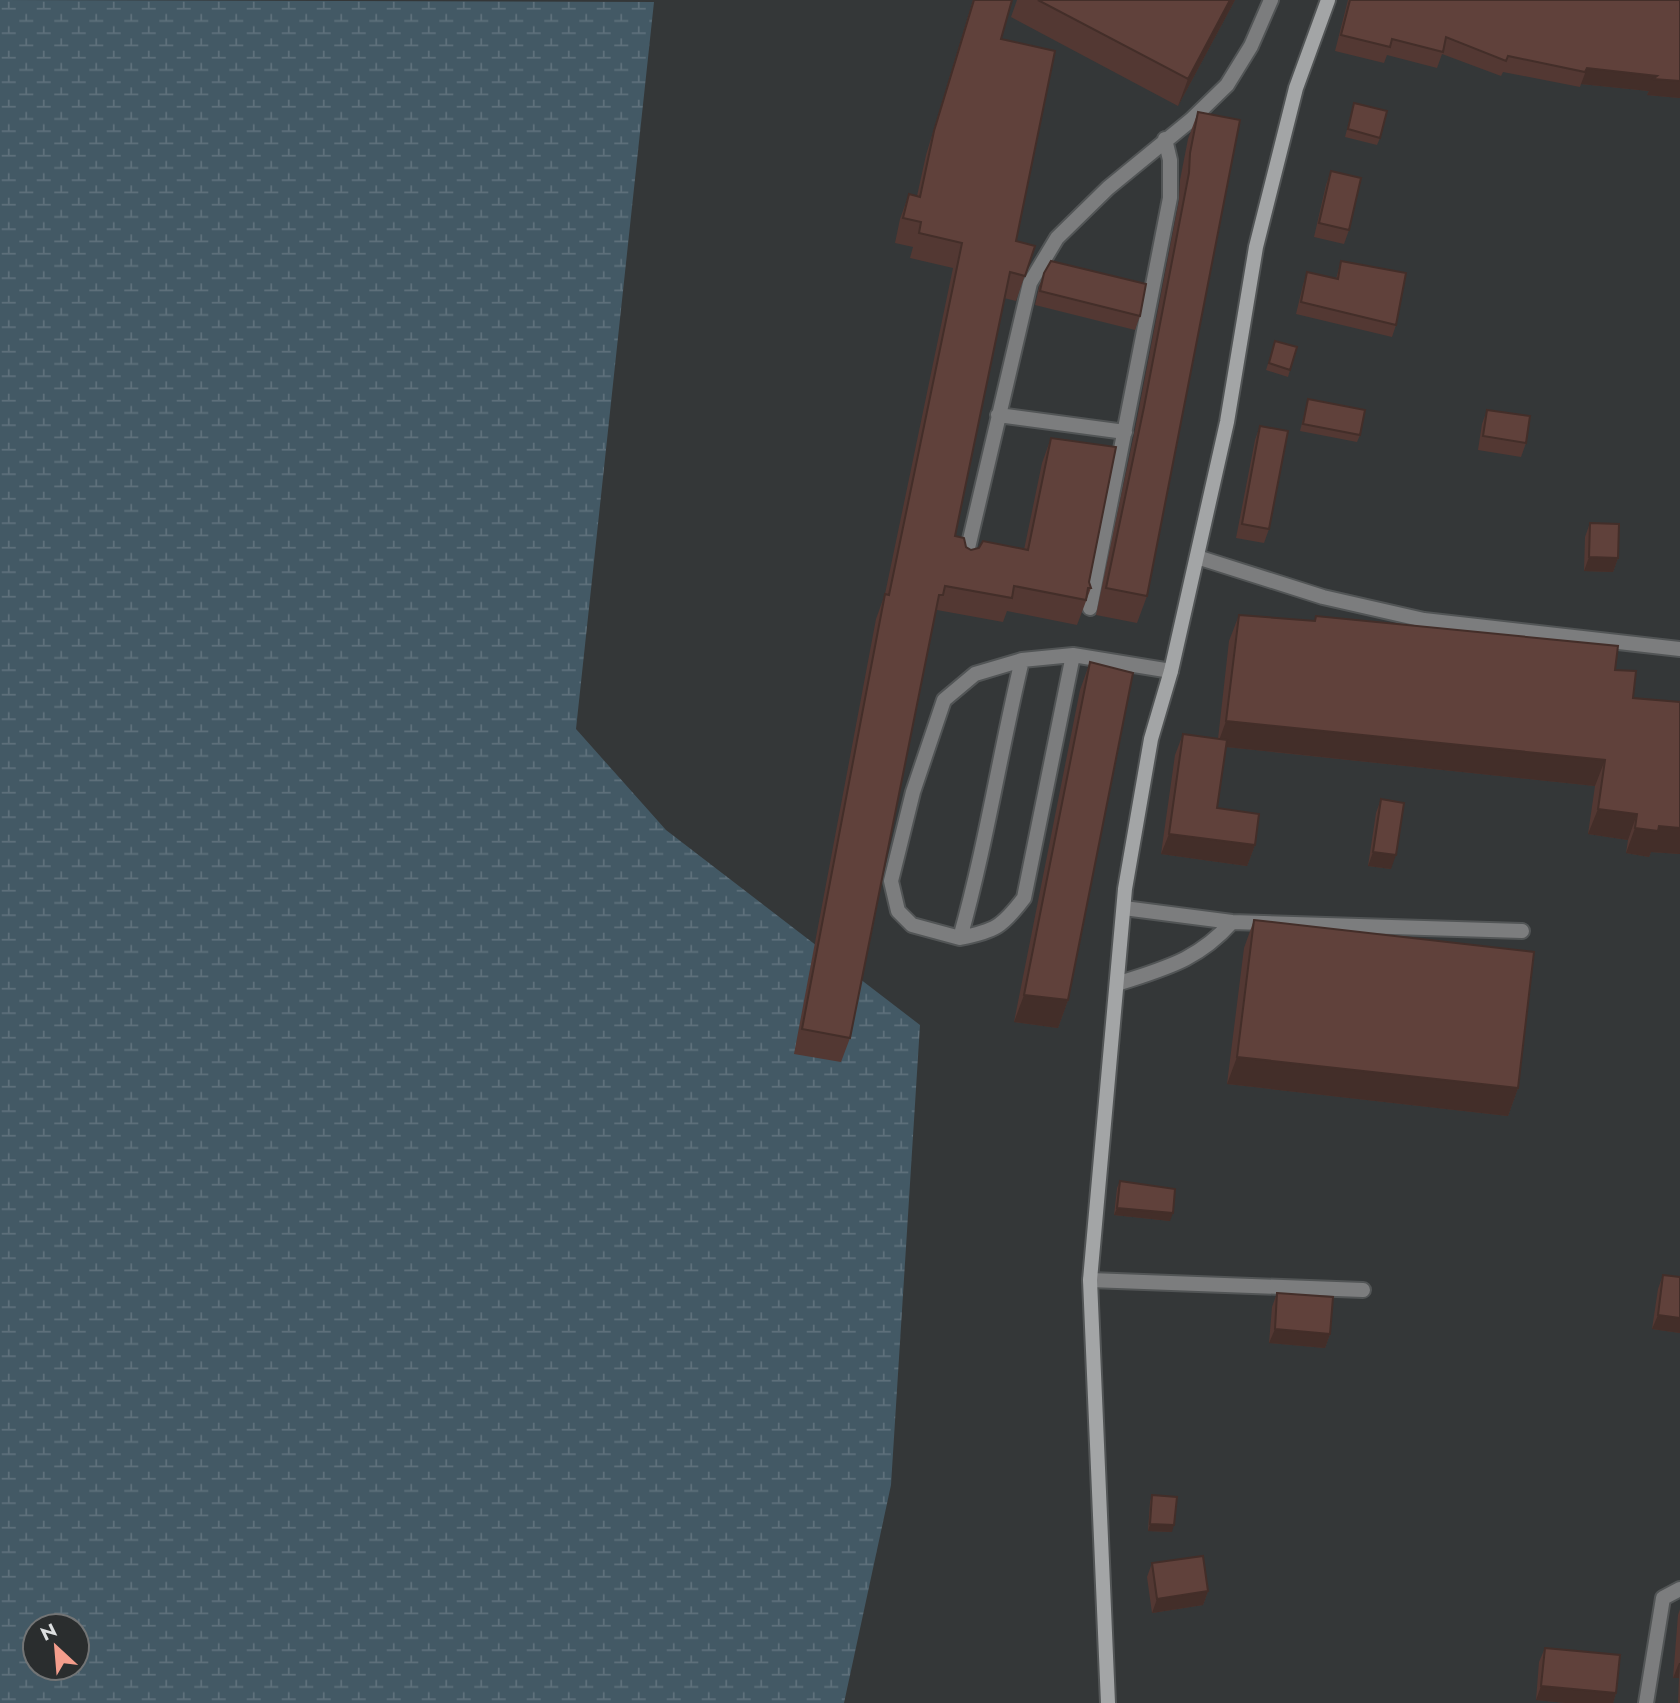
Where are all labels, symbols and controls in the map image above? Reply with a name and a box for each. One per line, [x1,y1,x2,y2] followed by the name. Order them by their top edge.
[21,1612,91,1682] north arrow
[36,1617,61,1648] text: N

